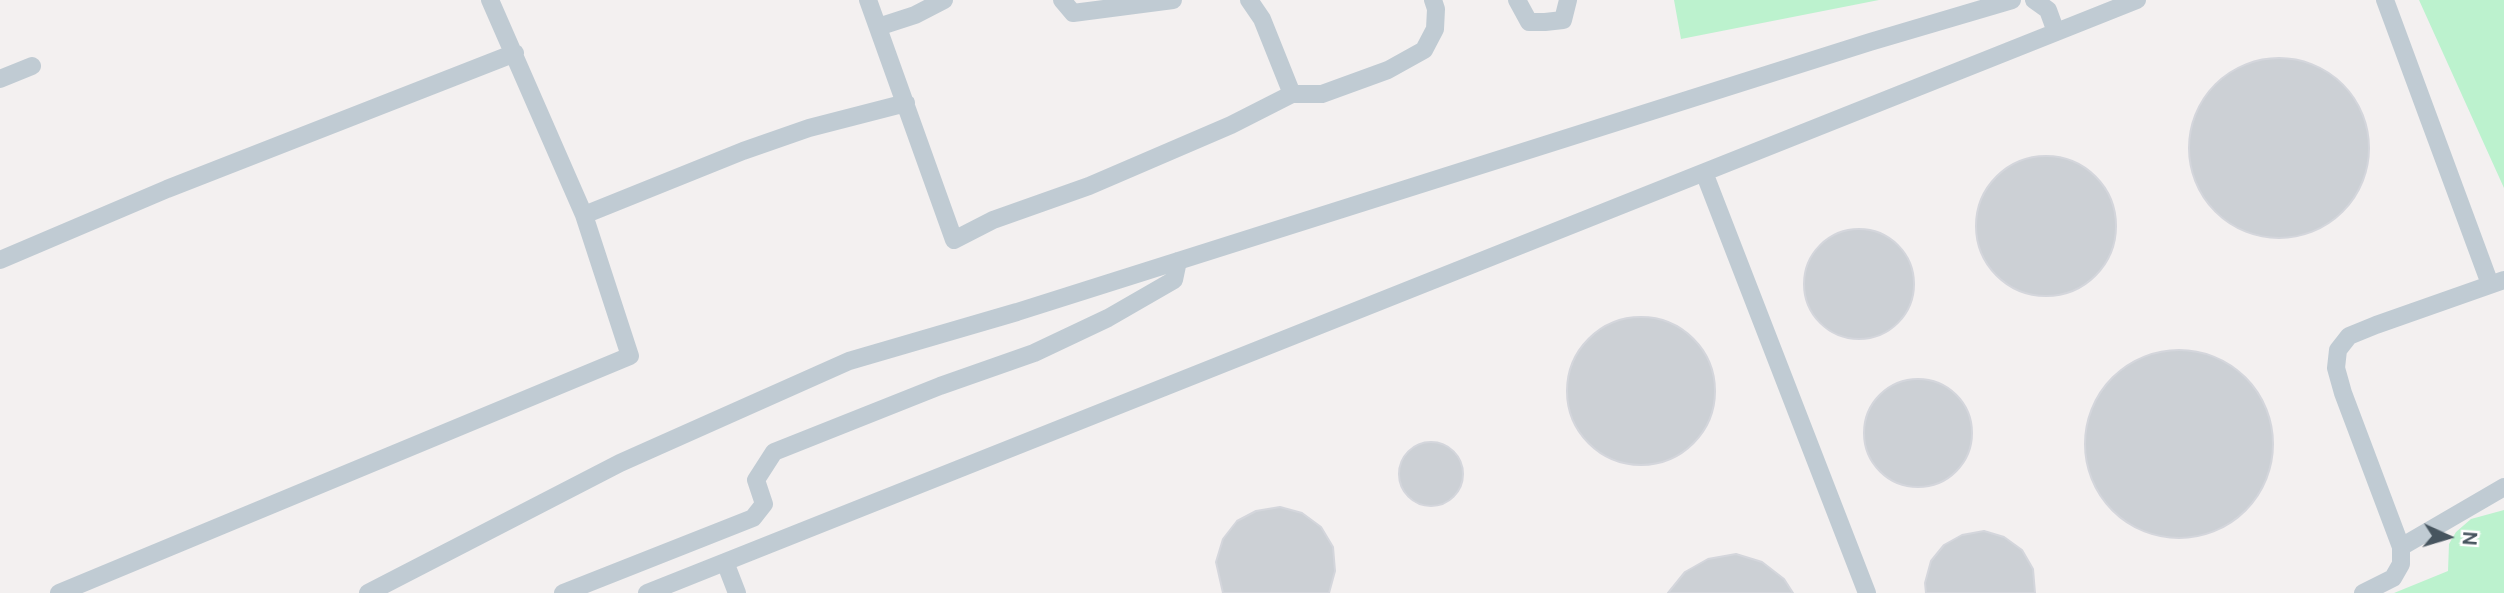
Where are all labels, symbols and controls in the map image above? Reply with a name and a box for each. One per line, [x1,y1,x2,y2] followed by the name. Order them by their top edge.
[2413,502,2483,572] north arrow
[2456,531,2482,546] text: N

